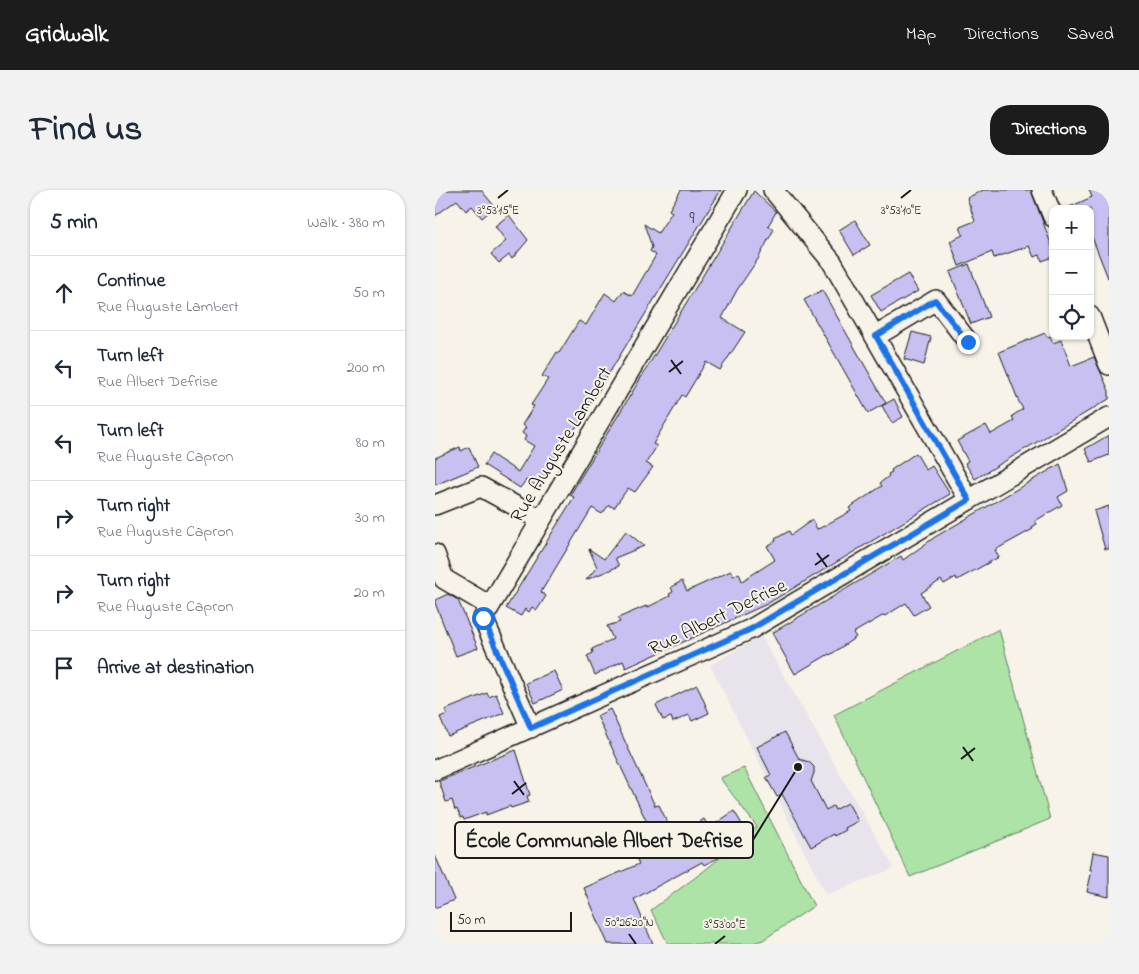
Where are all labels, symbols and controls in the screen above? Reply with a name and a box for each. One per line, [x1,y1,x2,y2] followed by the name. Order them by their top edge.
[25,18,109,53] text: Gridwalk
[906,22,936,48] text: Map
[964,22,1039,48] text: Directions
[1067,22,1114,48] text: Saved
[30,105,142,156] text: Find us
[990,105,1109,155] button: Directions
[477,202,519,220] text: 3°53'15"E
[881,202,921,220] text: 3°53'10"E
[1049,205,1094,340] map controls
[1049,205,1094,250] button: +
[689,206,695,232] house number: 9
[50,208,98,238] text: 5 min
[307,211,385,235] text: Walk · 380 m
[1049,250,1094,295] button: −
[97,268,165,295] text: Continue
[50,279,78,307] icon: ahead
[353,281,385,305] text: 50 m
[97,295,239,319] text: Rue Auguste Lambert
[1049,295,1094,340] button: locate
[957,331,980,354] route end
[97,343,164,370] text: Turn left
[50,354,78,382] icon: left
[347,356,385,380] text: 200 m
[504,362,621,529] street label: Rue Auguste Lambert
[97,370,218,394] text: Rue Albert Defrise
[97,418,164,445] text: Turn left
[50,429,78,457] icon: left
[356,431,385,455] text: 80 m
[97,445,233,469] text: Rue Auguste Capron
[97,493,170,520] text: Turn right
[50,504,78,532] icon: right
[355,506,385,530] text: 30 m
[97,520,233,544] text: Rue Auguste Capron
[97,568,170,595] text: Turn right
[644,572,792,664] street label: Rue Albert Defrise
[50,579,78,607] icon: right
[354,581,385,605] text: 20 m
[97,595,233,619] text: Rue Auguste Capron
[472,607,495,630] route start
[50,654,78,682] icon: arrive
[97,655,254,682] text: Arrive at destination
[455,822,753,858] callout: École Communale Albert Defrise
[465,827,743,857] text: École Communale Albert Defrise
[450,909,573,932] scale bar
[457,910,485,931] text: 50 m
[604,914,654,932] text: 50°26'20"N
[704,916,746,934] text: 3°53'00"E

